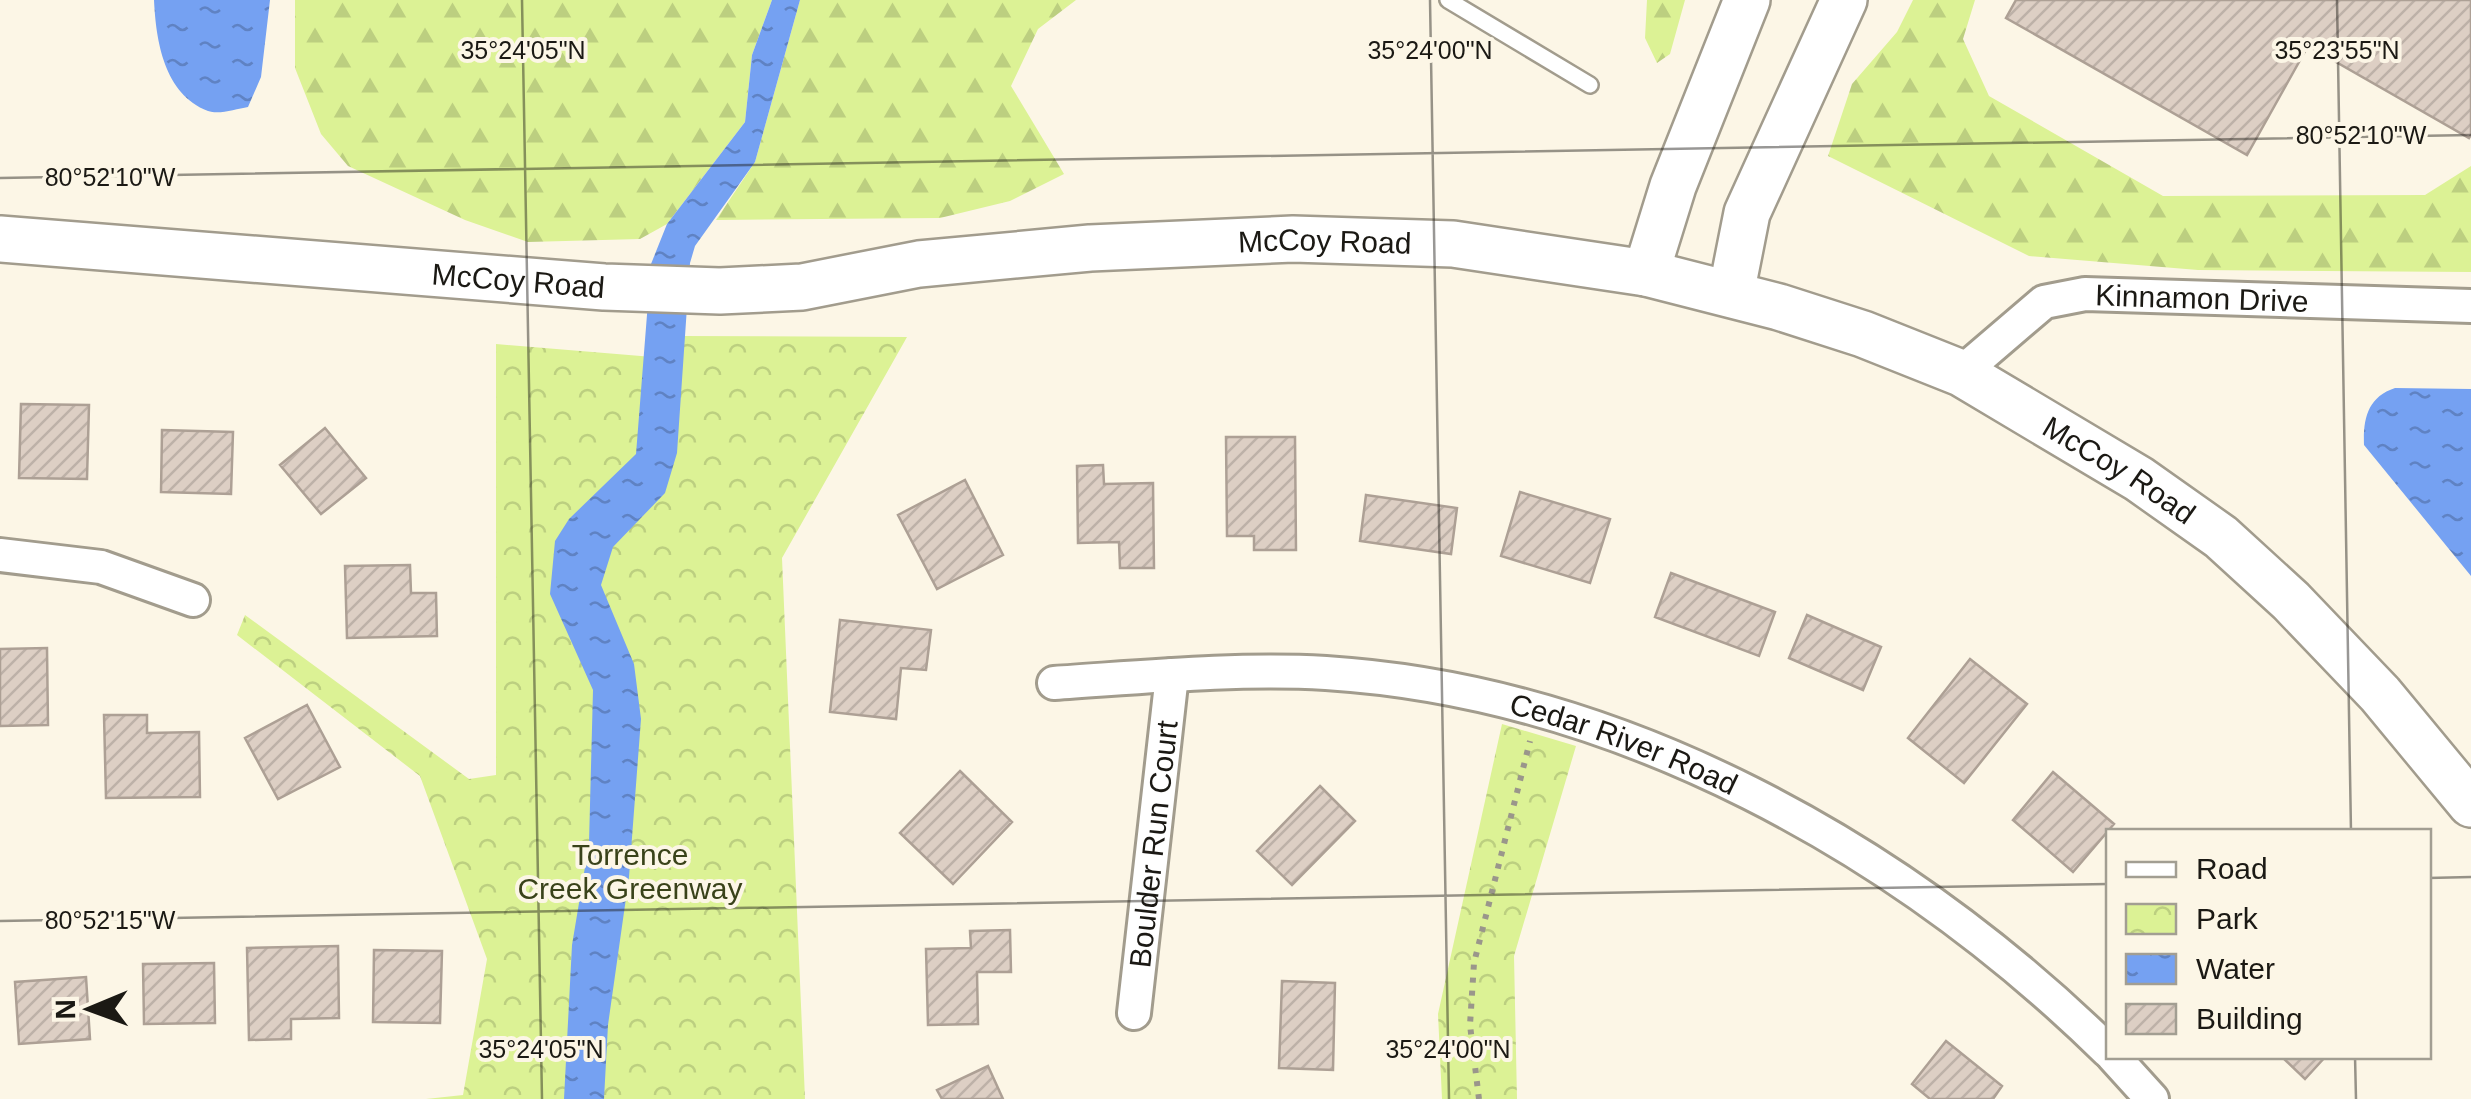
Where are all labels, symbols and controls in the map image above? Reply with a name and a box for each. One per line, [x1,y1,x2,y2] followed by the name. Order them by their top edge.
[460,36,586,64] text: 35°24'05"N
[1367,36,1493,64] text: 35°24'00"N
[2274,36,2400,64] text: 35°23'55"N
[2296,121,2427,149] text: 80°52'10"W
[45,163,176,191] text: 80°52'10"W
[1237,222,1412,259] street label: McCoy Road
[431,257,606,304] street label: McCoy Road
[2095,278,2309,317] street label: Kinnamon Drive
[2037,409,2202,530] street label: McCoy Road
[1507,687,1743,801] street label: Cedar River Road
[1123,718,1183,969] street label: Boulder Run Court
[2106,829,2431,1059] legend
[517,838,743,905] park label: Torrence Creek Greenway
[2196,852,2268,885] text: Road
[2196,902,2259,935] text: Park
[45,906,176,934] text: 80°52'15"W
[2196,952,2275,985] text: Water
[40,959,140,1059] north arrow
[50,999,81,1020] text: N
[2196,1002,2303,1035] text: Building
[478,1035,604,1063] text: 35°24'05"N
[1385,1035,1511,1063] text: 35°24'00"N

